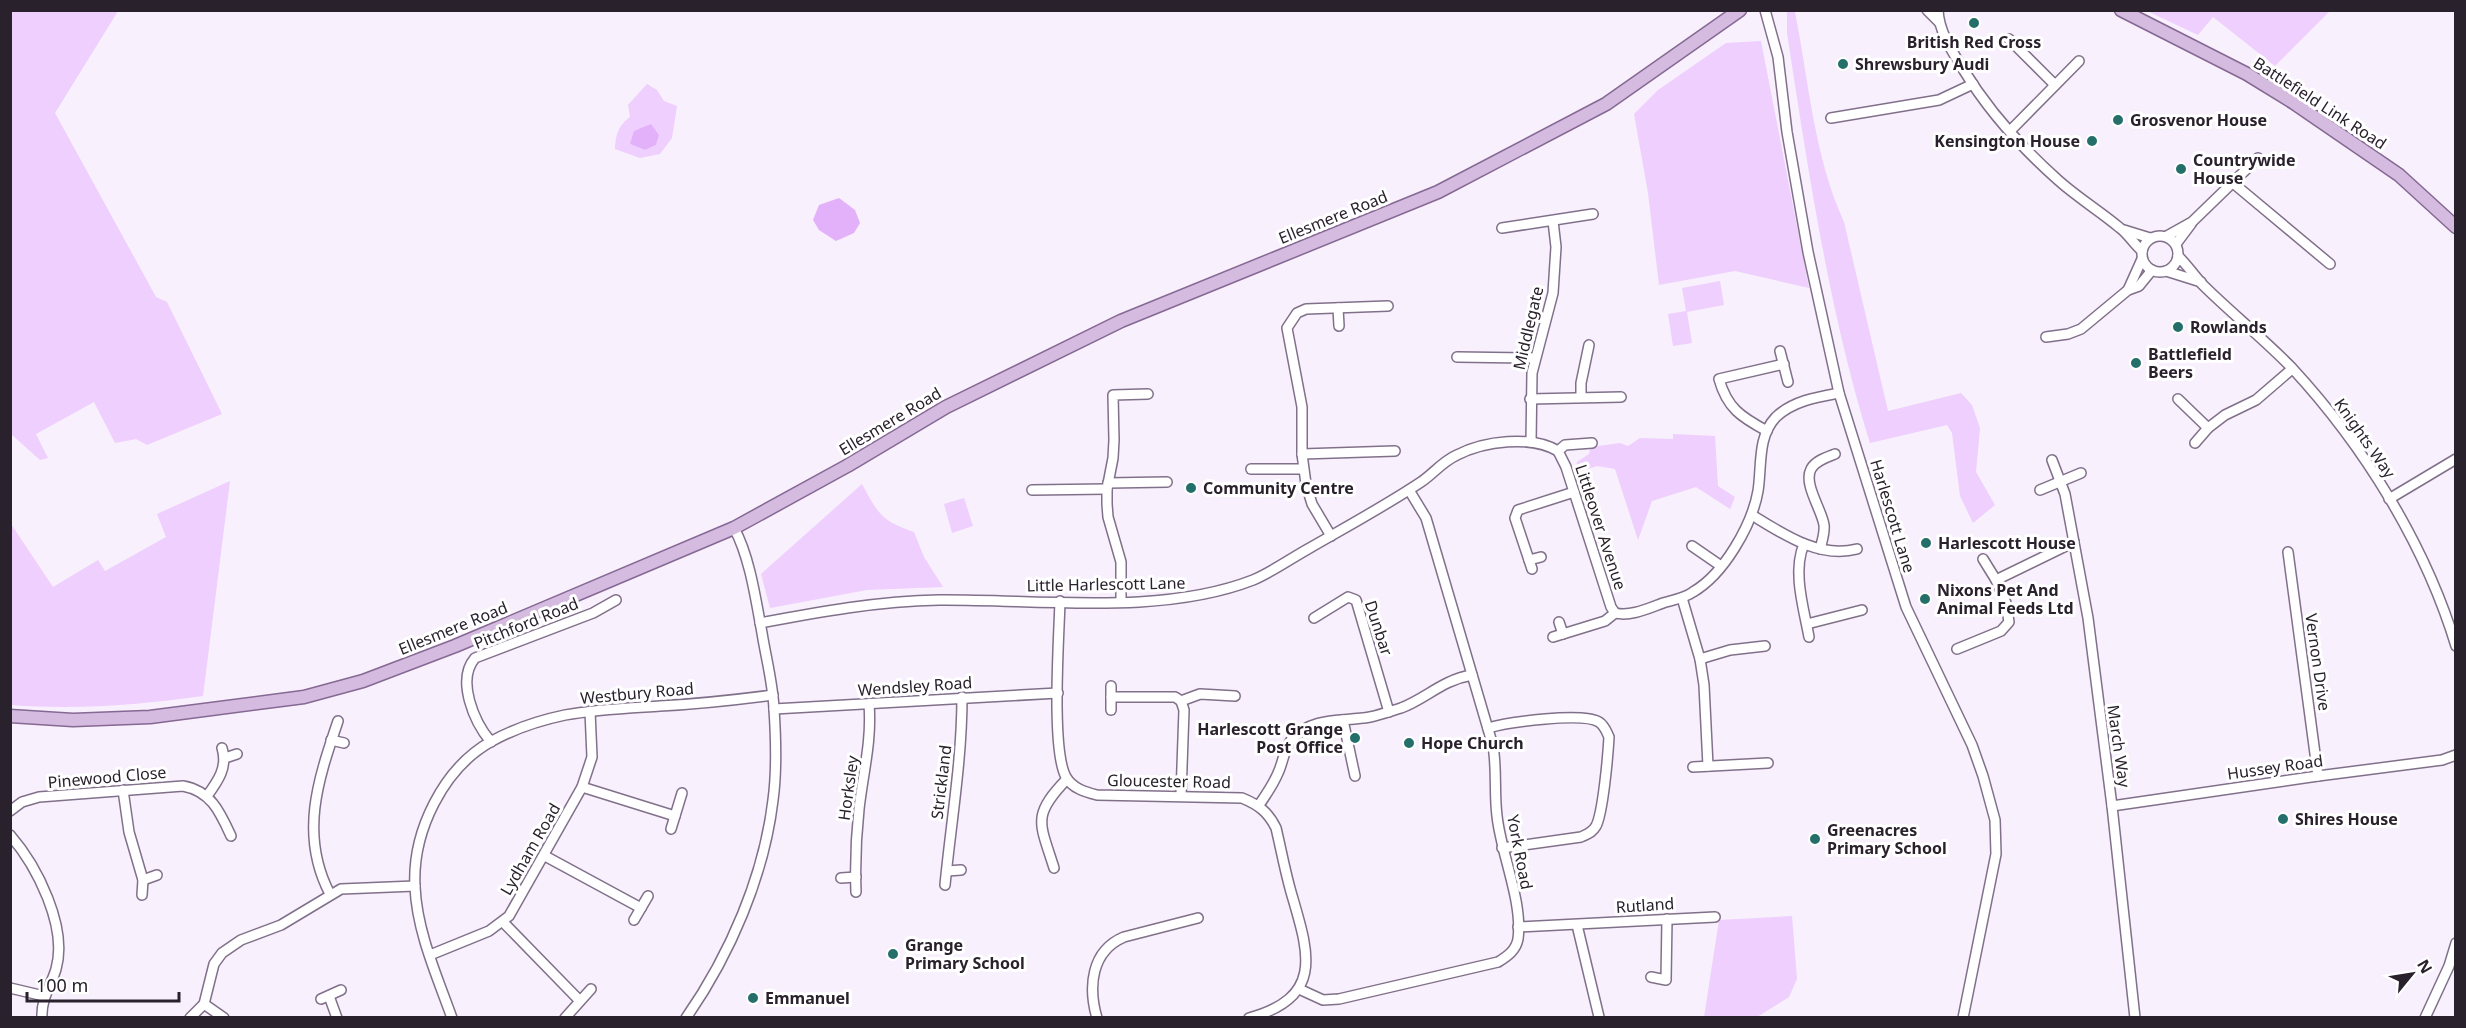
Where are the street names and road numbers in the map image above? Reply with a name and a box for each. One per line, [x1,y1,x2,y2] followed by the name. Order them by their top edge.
[2249,52,2391,154] street label: Battlefield Link Road
[1275,185,1391,249] street label: Ellesmere Road
[1508,284,1548,372] street label: Middlegate
[835,382,945,460] street label: Ellesmere Road
[2329,394,2401,483] street label: Knights Way
[1865,457,1921,575] street label: Harlescott Lane
[1570,461,1632,593] street label: Littleover Avenue
[1026,572,1186,596] street label: Little Harlescott Lane
[470,592,582,654] street label: Pitchford Road
[395,596,511,660] street label: Ellesmere Road
[1360,598,1398,659] street label: Dunbar
[2300,612,2336,712] street label: Vernon Drive
[857,671,973,701] street label: Wendsley Road
[579,677,695,709] street label: Westbury Road
[2102,703,2136,790] street label: March Way
[926,744,956,820] street label: Strickland
[2226,749,2324,785] street label: Hussey Road
[833,753,864,822] street label: Horksley
[47,761,167,793] street label: Pinewood Close
[1107,769,1231,793] street label: Gloucester Road
[495,799,565,899] street label: Lydham Road
[1502,813,1538,891] street label: York Road
[1615,892,1675,918] street label: Rutland

